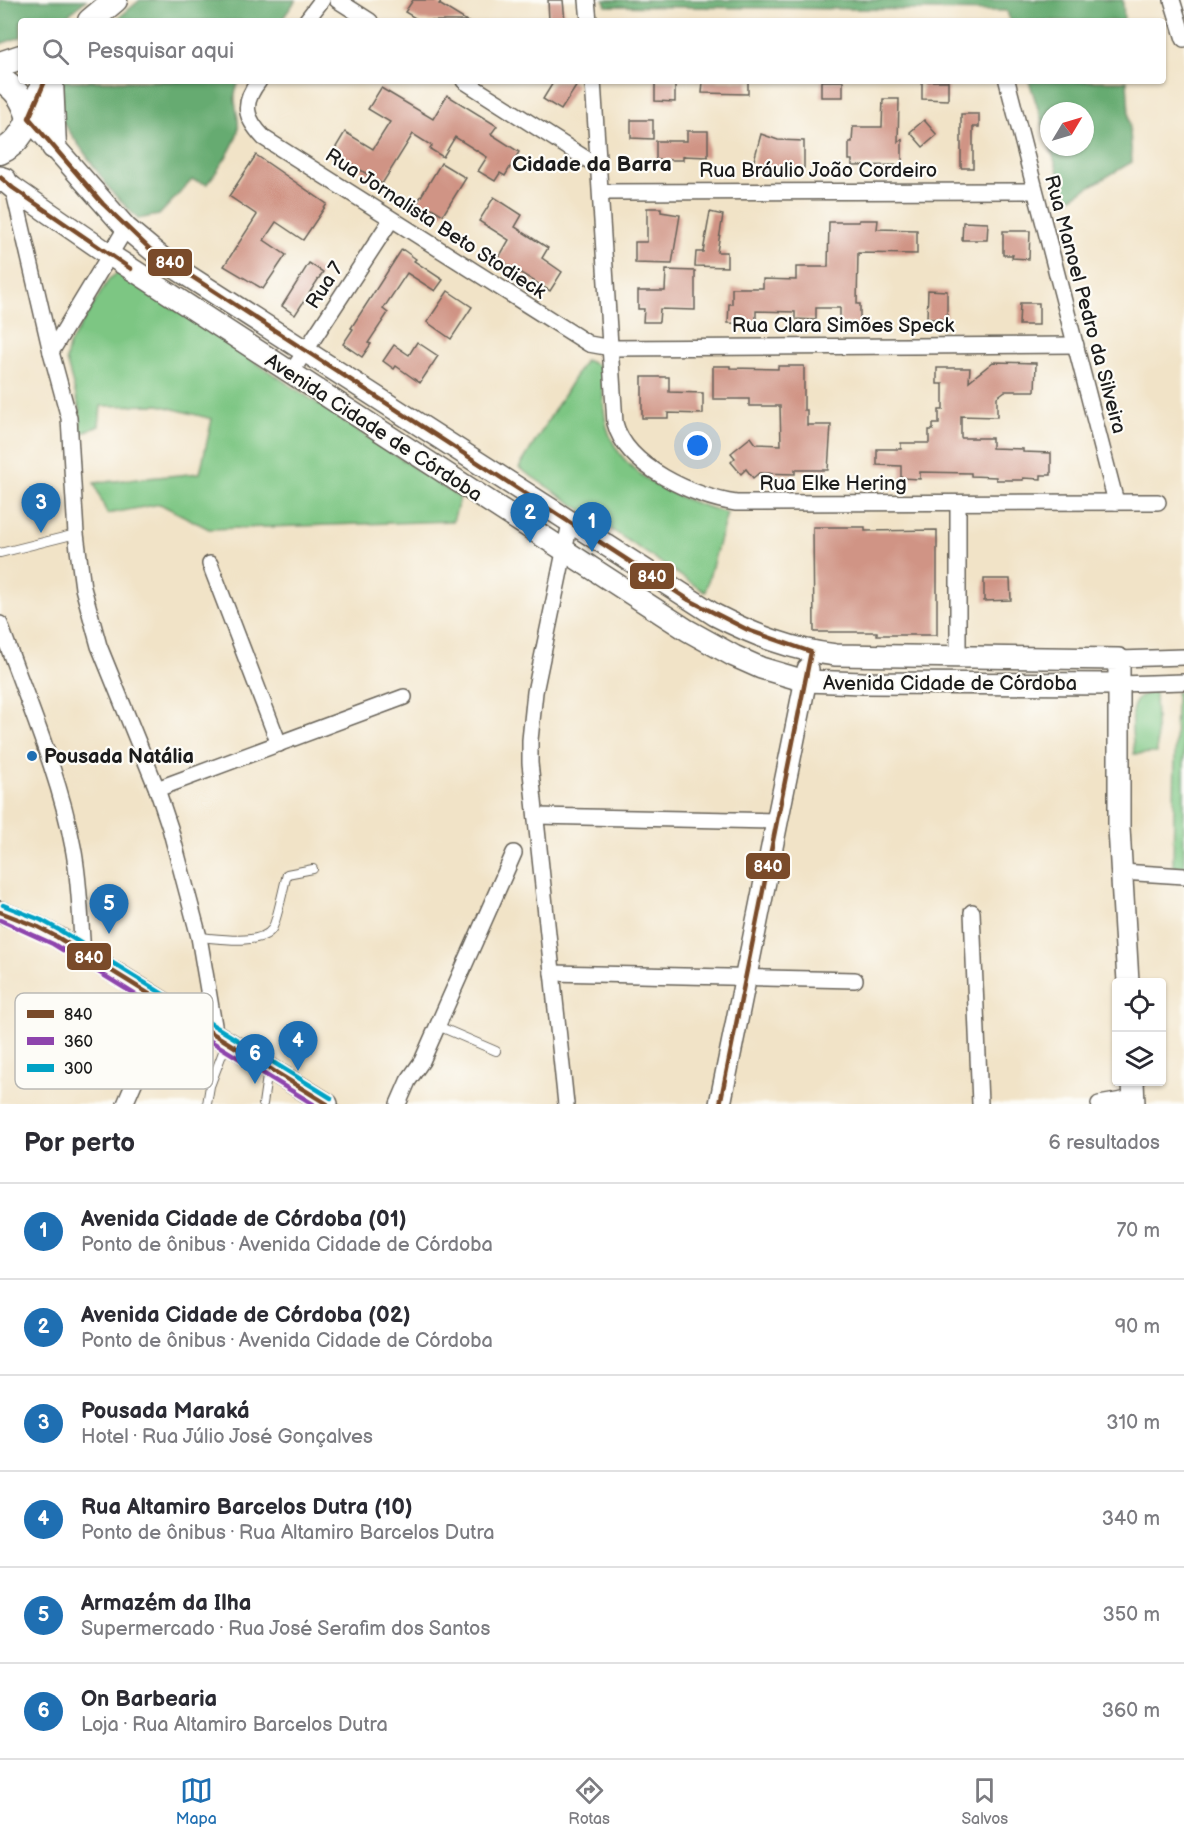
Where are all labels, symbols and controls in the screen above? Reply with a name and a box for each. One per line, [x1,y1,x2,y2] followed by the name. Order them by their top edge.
[18,18,1166,84] search box
[39,35,72,68] icon: search
[87,38,234,65] text: Pesquisar aqui
[1040,102,1094,156] north arrow
[321,143,551,304] street label: Rua Jornalista Beto Stodieck
[512,152,672,177] district label: Cidade da Barra
[699,159,937,183] street label: Rua Bráulio João Cordeiro
[1039,172,1131,436] street label: Rua Manoel Pedro da Silveira
[147,248,193,277] line badge: 840
[155,254,185,273] text: 840
[301,257,349,314] street label: Rua 7
[732,314,954,338] street label: Rua Clara Simões Speck
[260,349,487,507] street label: Avenida Cidade de Córdoba
[683,431,712,460] your location
[759,472,907,496] street label: Rua Elke Hering
[22,484,60,533] pin: 3
[510,494,550,543] pin: 2
[572,502,612,552] pin: 1
[629,562,675,590] line badge: 840
[637,568,667,587] text: 840
[823,672,1077,696] street label: Avenida Cidade de Córdoba
[44,745,194,769] place label: Pousada Natália
[25,749,39,763] marker: Pousada Natália
[745,852,791,880] line badge: 840
[753,858,783,877] text: 840
[90,884,128,934] pin: 5
[66,942,112,971] line badge: 840
[74,949,104,968] text: 840
[1112,978,1166,1086] map controls
[1112,978,1166,1032] button: locate
[15,993,213,1089] legend
[64,1006,93,1025] text: 840
[278,1022,318,1071] pin: 4
[1112,1032,1166,1086] button: layers
[64,1033,93,1052] text: 360
[236,1034,274,1084] pin: 6
[64,1060,93,1079] text: 300
[24,1128,135,1159] text: Por perto
[1049,1131,1160,1155] text: 6 resultados
[81,1206,407,1233] text: Avenida Cidade de Córdoba (01)
[39,1219,48,1243] text: 1
[1116,1219,1160,1243] text: 70 m
[81,1233,493,1257] text: Ponto de ônibus · Avenida Cidade de Córdoba
[81,1302,411,1329] text: Avenida Cidade de Córdoba (02)
[38,1315,49,1339] text: 2
[1115,1315,1160,1339] text: 90 m
[81,1329,493,1353] text: Ponto de ônibus · Avenida Cidade de Córdoba
[81,1398,250,1425] text: Pousada Maraká
[38,1411,49,1435] text: 3
[1106,1411,1160,1435] text: 310 m
[81,1425,373,1449] text: Hotel · Rua Júlio José Gonçalves
[81,1494,413,1521] text: Rua Altamiro Barcelos Dutra (10)
[38,1507,49,1531] text: 4
[1102,1507,1160,1531] text: 340 m
[81,1521,495,1545] text: Ponto de ônibus · Rua Altamiro Barcelos Dutra
[81,1590,251,1617] text: Armazém da Ilha
[38,1603,49,1627] text: 5
[1103,1603,1160,1627] text: 350 m
[81,1617,490,1641] text: Supermercado · Rua José Serafim dos Santos
[81,1686,217,1713] text: On Barbearia
[37,1699,50,1723] text: 6
[1102,1699,1160,1723] text: 360 m
[81,1713,388,1737] text: Loja · Rua Altamiro Barcelos Dutra
[176,1774,217,1829] tab: Mapa
[568,1774,610,1829] tab: Rotas
[961,1774,1008,1829] tab: Salvos

